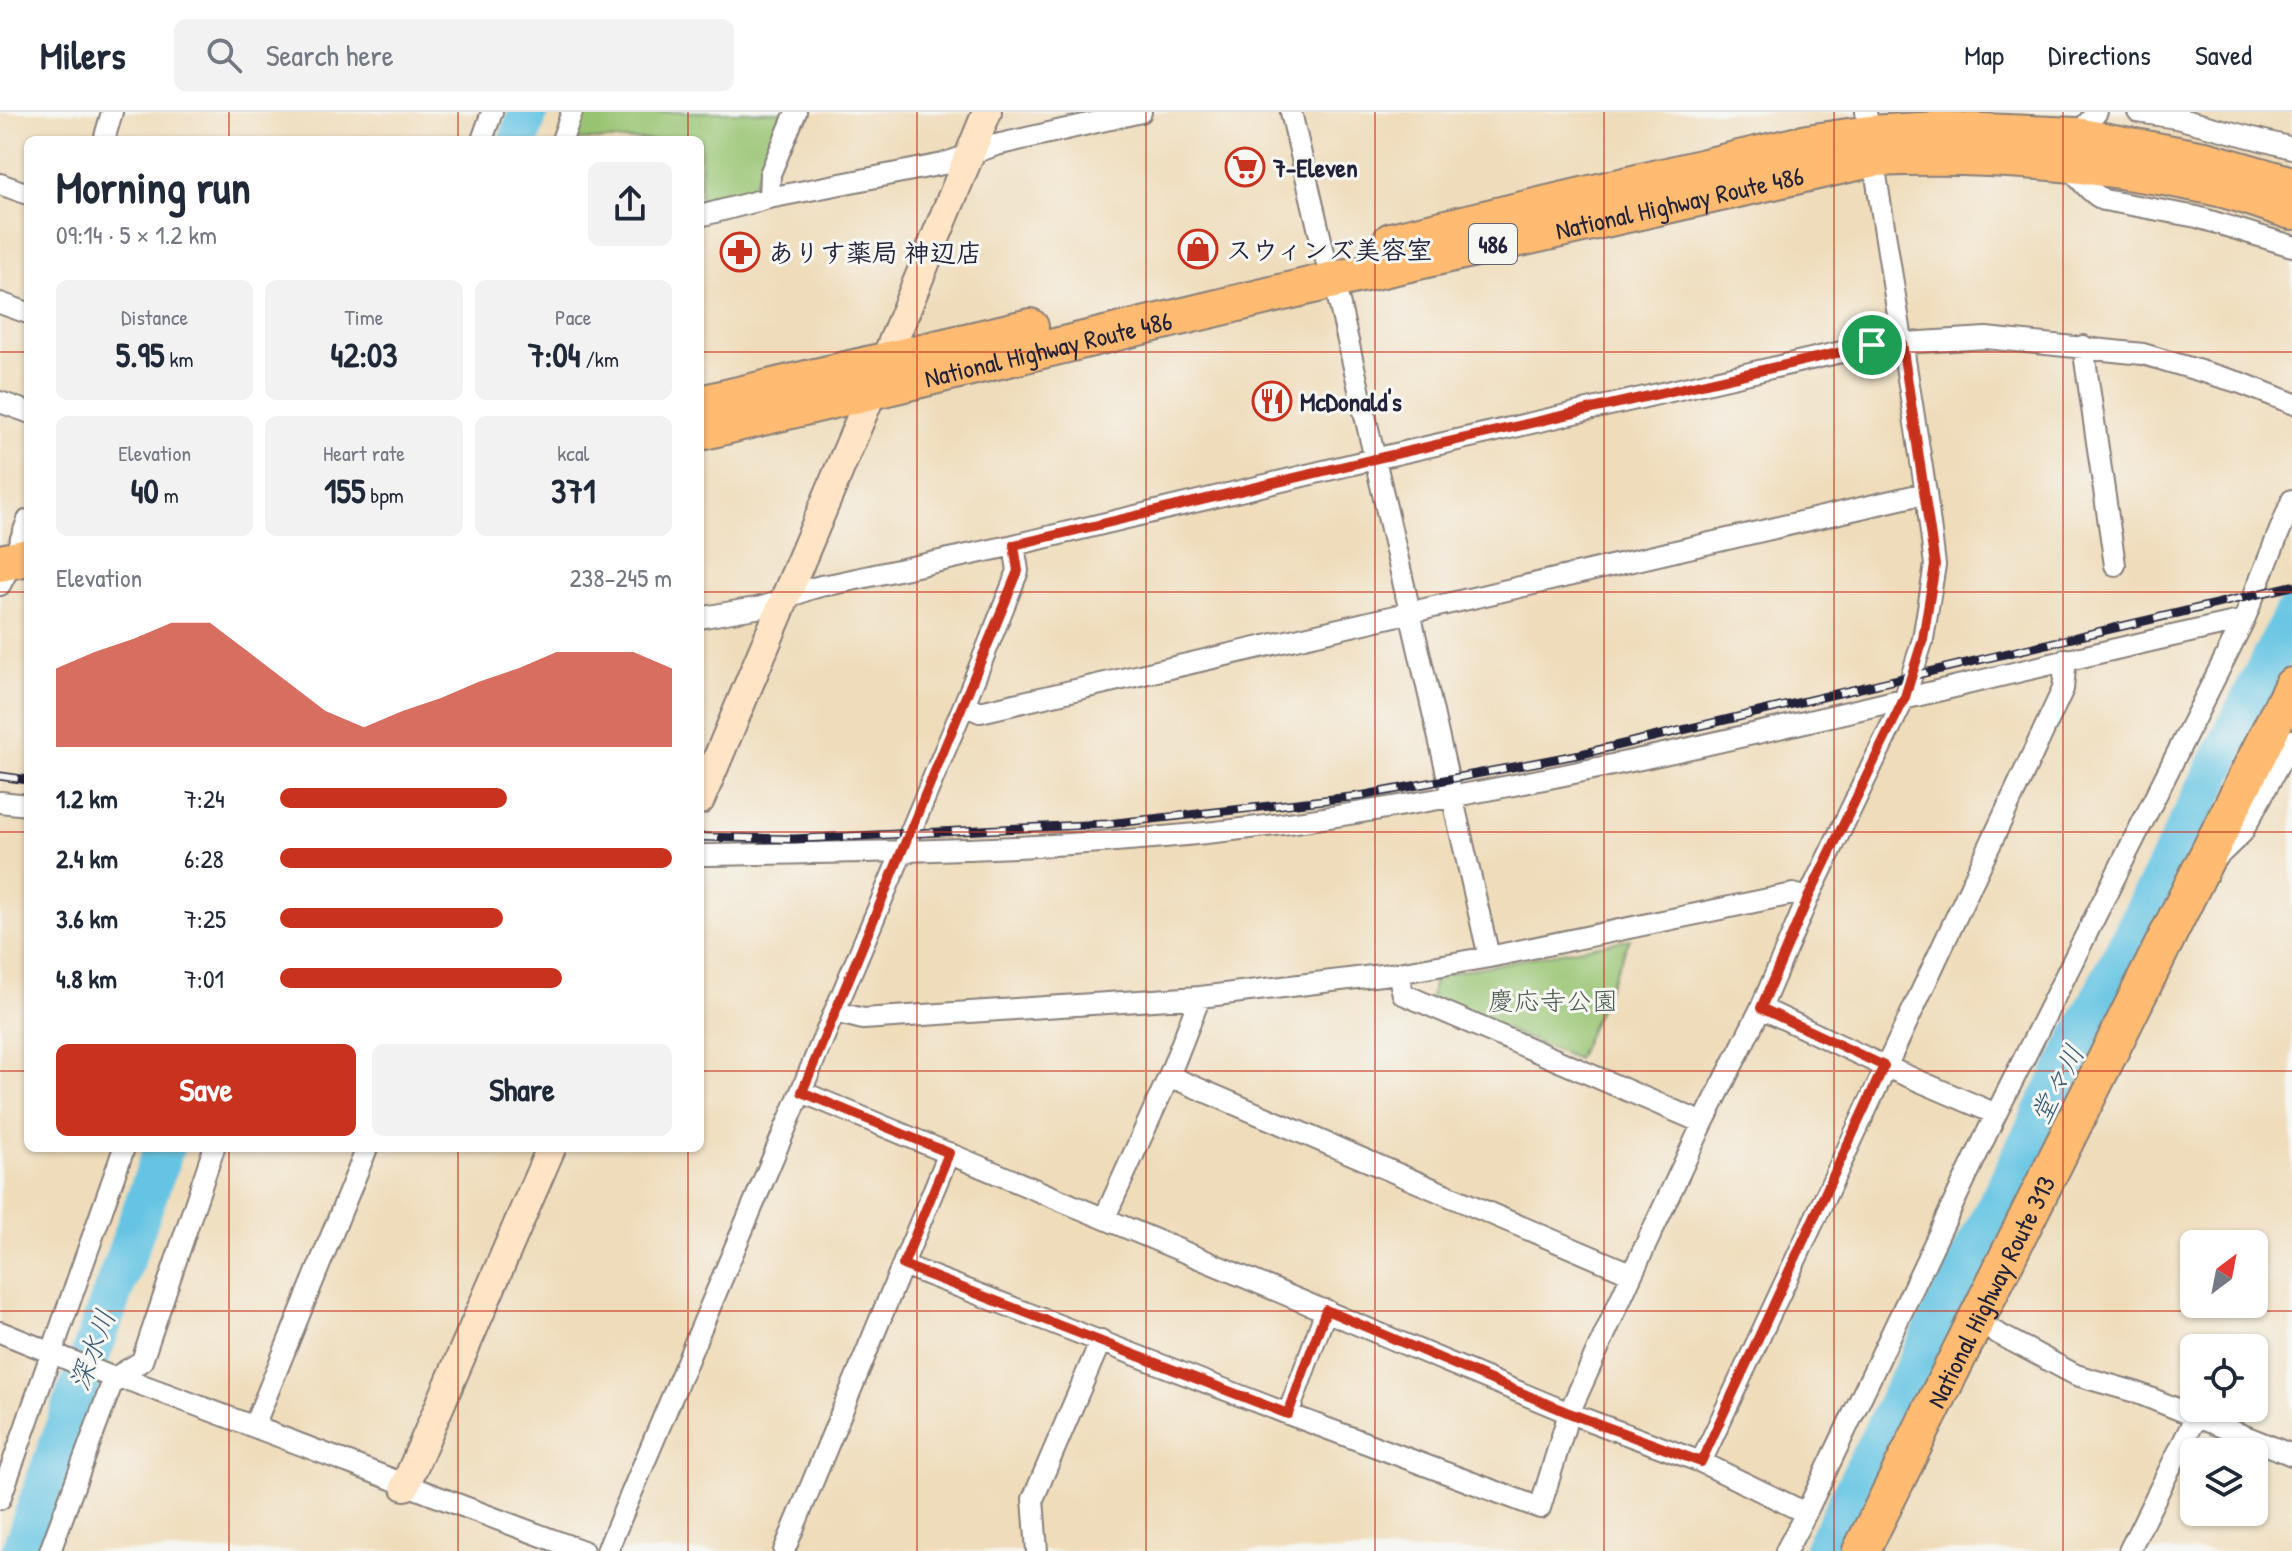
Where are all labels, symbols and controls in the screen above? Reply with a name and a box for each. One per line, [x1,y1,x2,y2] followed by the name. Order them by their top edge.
[174,19,734,91] search box
[40,29,126,81] text: Milers
[202,33,246,77] icon: search
[266,35,394,75] text: Search here
[1964,36,2004,74] text: Map
[2048,36,2151,74] text: Directions
[2195,36,2252,74] text: Saved
[1224,146,1266,188] supermarket icon: 7-Eleven
[1272,150,1358,185] place label: 7-Eleven
[56,157,251,217] text: Morning run
[1552,157,1807,247] street label: National Highway Route 486
[588,162,672,246] button: share
[56,217,217,252] text: 09:14 · 5 × 1.2 km
[1469,224,1517,264] road number: 486
[1177,228,1219,270] shop icon: スウィンズ美容室
[719,231,761,273] pharmacy icon: ありす薬局 神辺店
[1226,232,1432,267] place label: スウィンズ美容室
[768,235,982,270] place label: ありす薬局 神辺店
[121,302,188,332] text: Distance
[345,302,383,332] text: Time
[555,302,592,332] text: Pace
[921,302,1175,395] street label: National Highway Route 486
[1838,311,1906,379] pin
[1850,323,1894,367] icon: arrive
[116,332,164,378] text: 5.95
[330,332,398,378] text: 42:03
[528,332,580,378] text: 7:04
[164,344,194,374] text: km
[580,344,619,374] text: /km
[1251,380,1293,422] restaurant icon: McDonald's
[1300,384,1402,419] place label: McDonald's
[118,438,191,468] text: Elevation
[323,438,405,468] text: Heart rate
[557,438,589,468] text: kcal
[131,468,159,514] text: 40
[324,468,365,514] text: 155
[551,468,596,514] text: 371
[159,480,179,510] text: m
[365,480,404,510] text: bpm
[56,560,142,595] text: Elevation
[569,560,672,595] text: 238–245 m
[56,781,118,816] text: 1.2 km
[184,781,225,816] text: 7:24
[56,841,118,876] text: 2.4 km
[184,841,224,876] text: 6:28
[56,901,118,936] text: 3.6 km
[184,901,226,936] text: 7:25
[56,961,117,996] text: 4.8 km
[184,961,224,996] text: 7:01
[1488,983,1618,1018] park label: 慶応寺公園
[2021,1038,2093,1130] water label: 堂々川
[56,1044,356,1136] button: Save
[372,1044,672,1136] button: Share
[1918,1170,2063,1413] street label: National Highway Route 313
[2180,1230,2268,1318] north arrow
[2180,1230,2268,1526] map controls
[60,1304,124,1396] water label: 深水川
[2180,1334,2268,1422] button: locate
[2180,1438,2268,1526] button: layers

